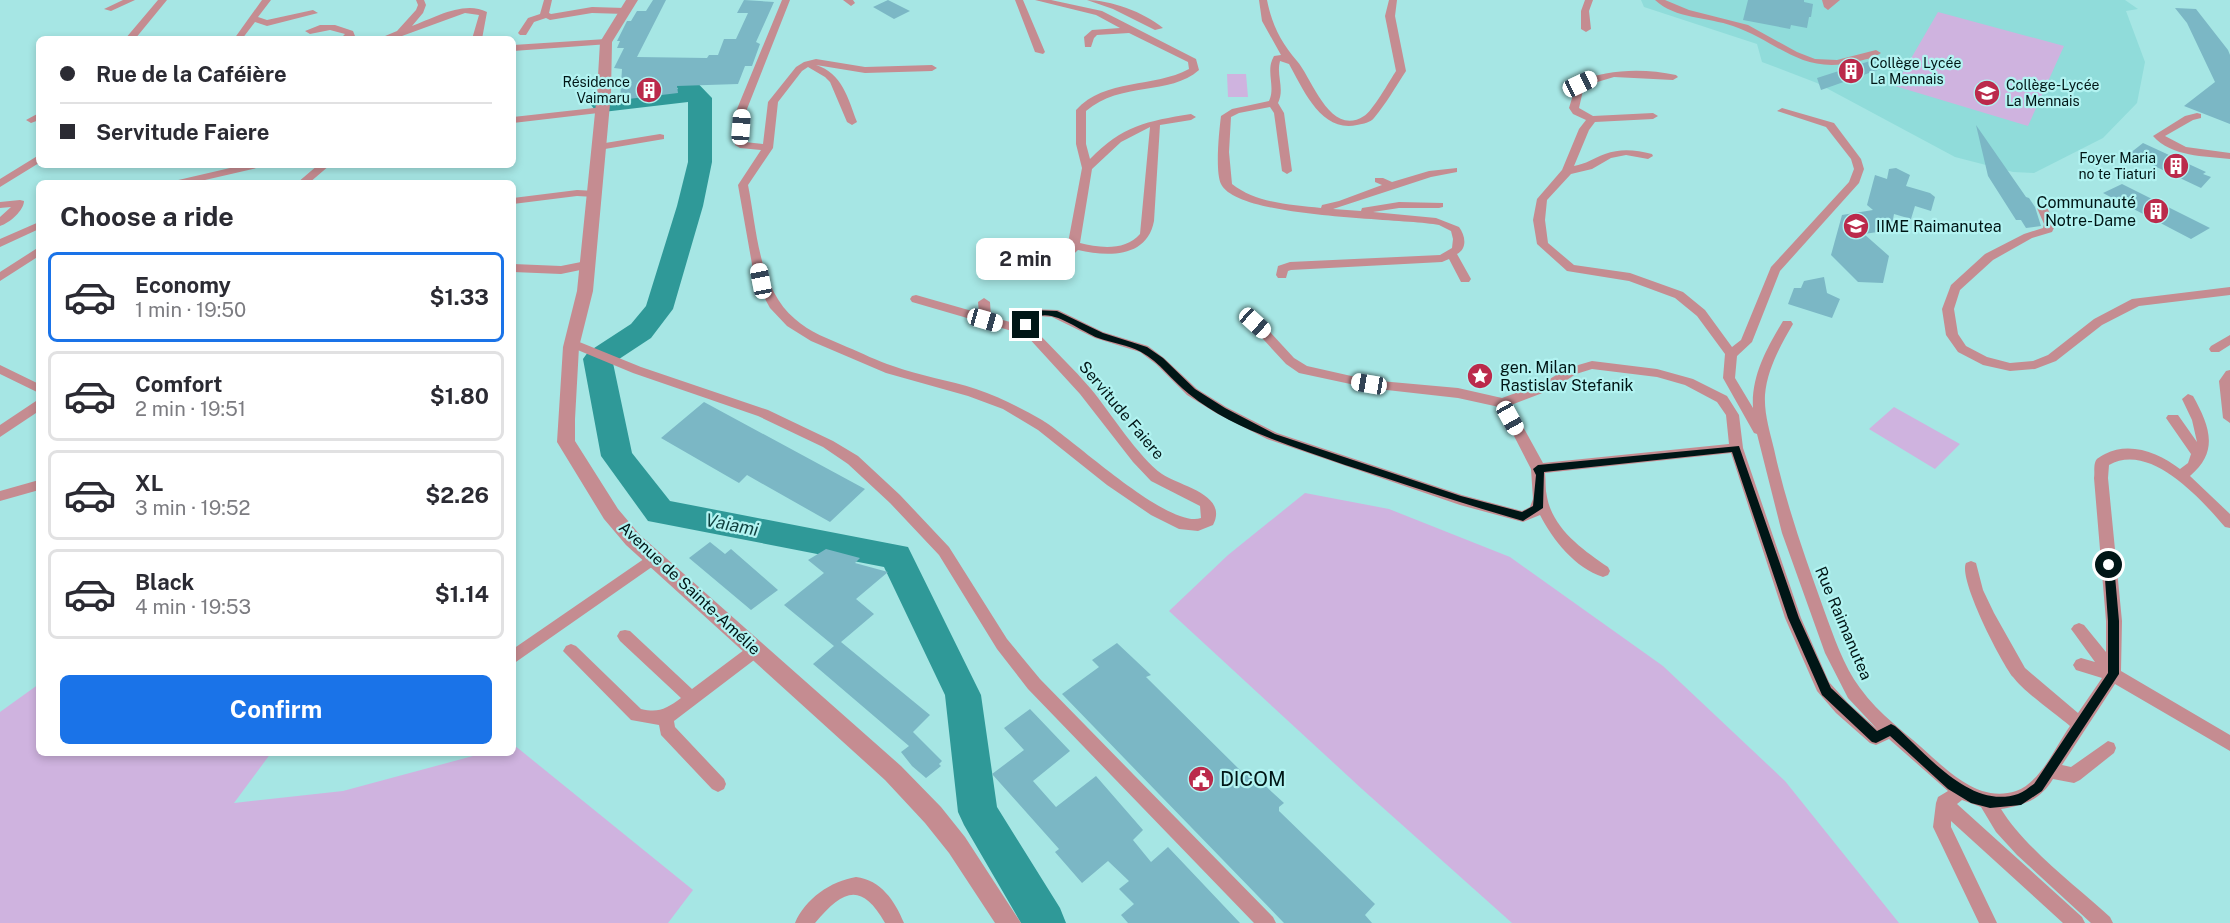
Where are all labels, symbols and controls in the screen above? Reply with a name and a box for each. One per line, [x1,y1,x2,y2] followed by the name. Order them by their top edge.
[1870,55,1961,87] place label: Collège Lycée La Mennais
[1836,56,1866,86] building icon: Collège Lycée La Mennais
[96,61,287,87] text: Rue de la Caféière
[1560,68,1600,100] car
[562,74,630,106] place label: Résidence Vaimaru
[634,75,664,105] building icon: Résidence Vaimaru
[2006,77,2100,109] place label: Collège-Lycée La Mennais
[1972,78,2002,108] school or university icon: Collège-Lycée La Mennais
[731,108,751,146] car
[96,119,270,145] text: Servitude Faiere
[2078,150,2156,182] place label: Foyer Maria no te Tiaturi
[2161,151,2191,181] building icon: Foyer Maria no te Tiaturi
[2036,193,2136,230] place label: Communauté Notre-Dame
[2141,196,2171,226] building icon: Communauté Notre-Dame
[60,200,234,232] text: Choose a ride
[1841,211,1871,241] school or university icon: IIME Raimanutea
[1876,217,2002,236] place label: IIME Raimanutea
[976,238,1076,280] callout: 2 min
[999,247,1052,271] text: 2 min
[749,262,773,300] car
[63,270,117,324] icon: car
[135,272,231,298] text: Economy
[429,284,489,310] text: $1.33
[135,298,246,322] text: 1 min · 19:50
[1236,304,1274,342] car
[965,306,1005,334] car
[1012,311,1039,338] route end
[1075,357,1168,463] street label: Servitude Faiere
[1500,358,1634,395] place label: gen. Milan Rastislav Stefanik
[1465,361,1495,391] place icon: gen. Milan Rastislav Stefanik
[63,369,117,423] icon: car
[135,371,222,397] text: Comfort
[1350,372,1388,396] car
[430,383,489,409] text: $1.80
[135,397,246,421] text: 2 min · 19:51
[1493,398,1527,438] car
[63,468,117,522] icon: car
[135,470,163,496] text: XL
[425,482,489,508] text: $2.26
[135,496,250,520] text: 3 min · 19:52
[704,509,761,540] water label: Vaiami
[615,518,764,659] street label: Avenue de Sainte-Amélie
[2095,551,2122,578] route start
[1811,564,1876,683] street label: Rue Raimanutea
[63,567,117,621] icon: car
[135,569,194,595] text: Black
[435,581,489,607] text: $1.14
[135,595,251,619] text: 4 min · 19:53
[60,675,492,744] button: Confirm
[1186,764,1216,794] public building icon: DICOM
[1220,767,1286,791] place label: DICOM

